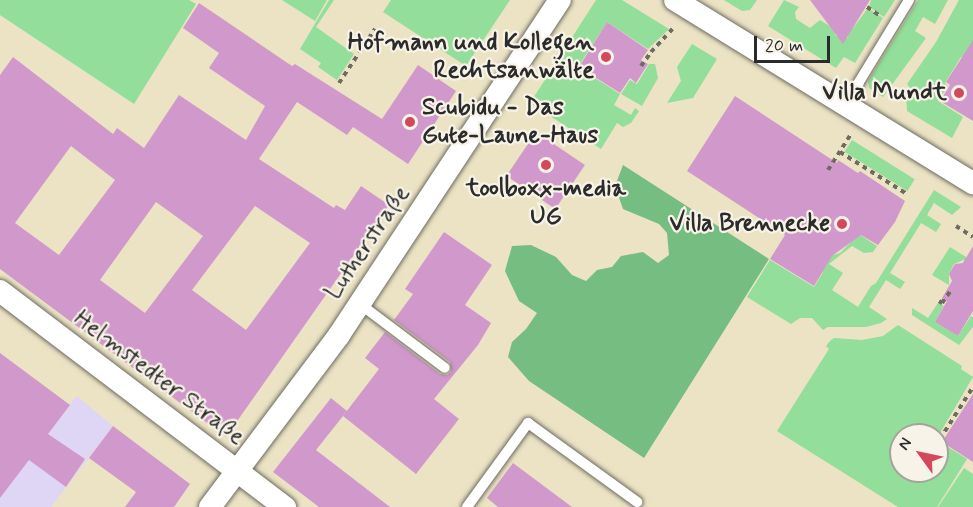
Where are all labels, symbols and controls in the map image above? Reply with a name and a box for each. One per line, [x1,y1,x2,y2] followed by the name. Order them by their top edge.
[757,24,834,62] scale bar
[361,29,594,85] place label: Hofmann und Kollegen Rechtsanwälte
[765,34,803,58] text: 20 m
[599,50,613,64] marker: Hofmann und Kollegen Rechtsanwälte
[825,79,947,107] place label: Villa Mundt
[952,86,966,100] marker: Villa Mundt
[422,94,598,150] place label: Scubidu - Das Gute-Laune-Haus
[403,115,417,129] marker: Scubidu - Das Gute-Laune-Haus
[539,158,553,172] marker: toolboxx-media UG
[466,175,626,231] place label: toolboxx-media UG
[319,181,417,305] street label: Lutherstraße
[669,210,830,238] place label: Villa Brennecke
[835,217,849,231] marker: Villa Brennecke
[68,304,250,452] street label: Helmstedter Straße
[889,423,949,483] north arrow
[893,434,917,454] text: N

